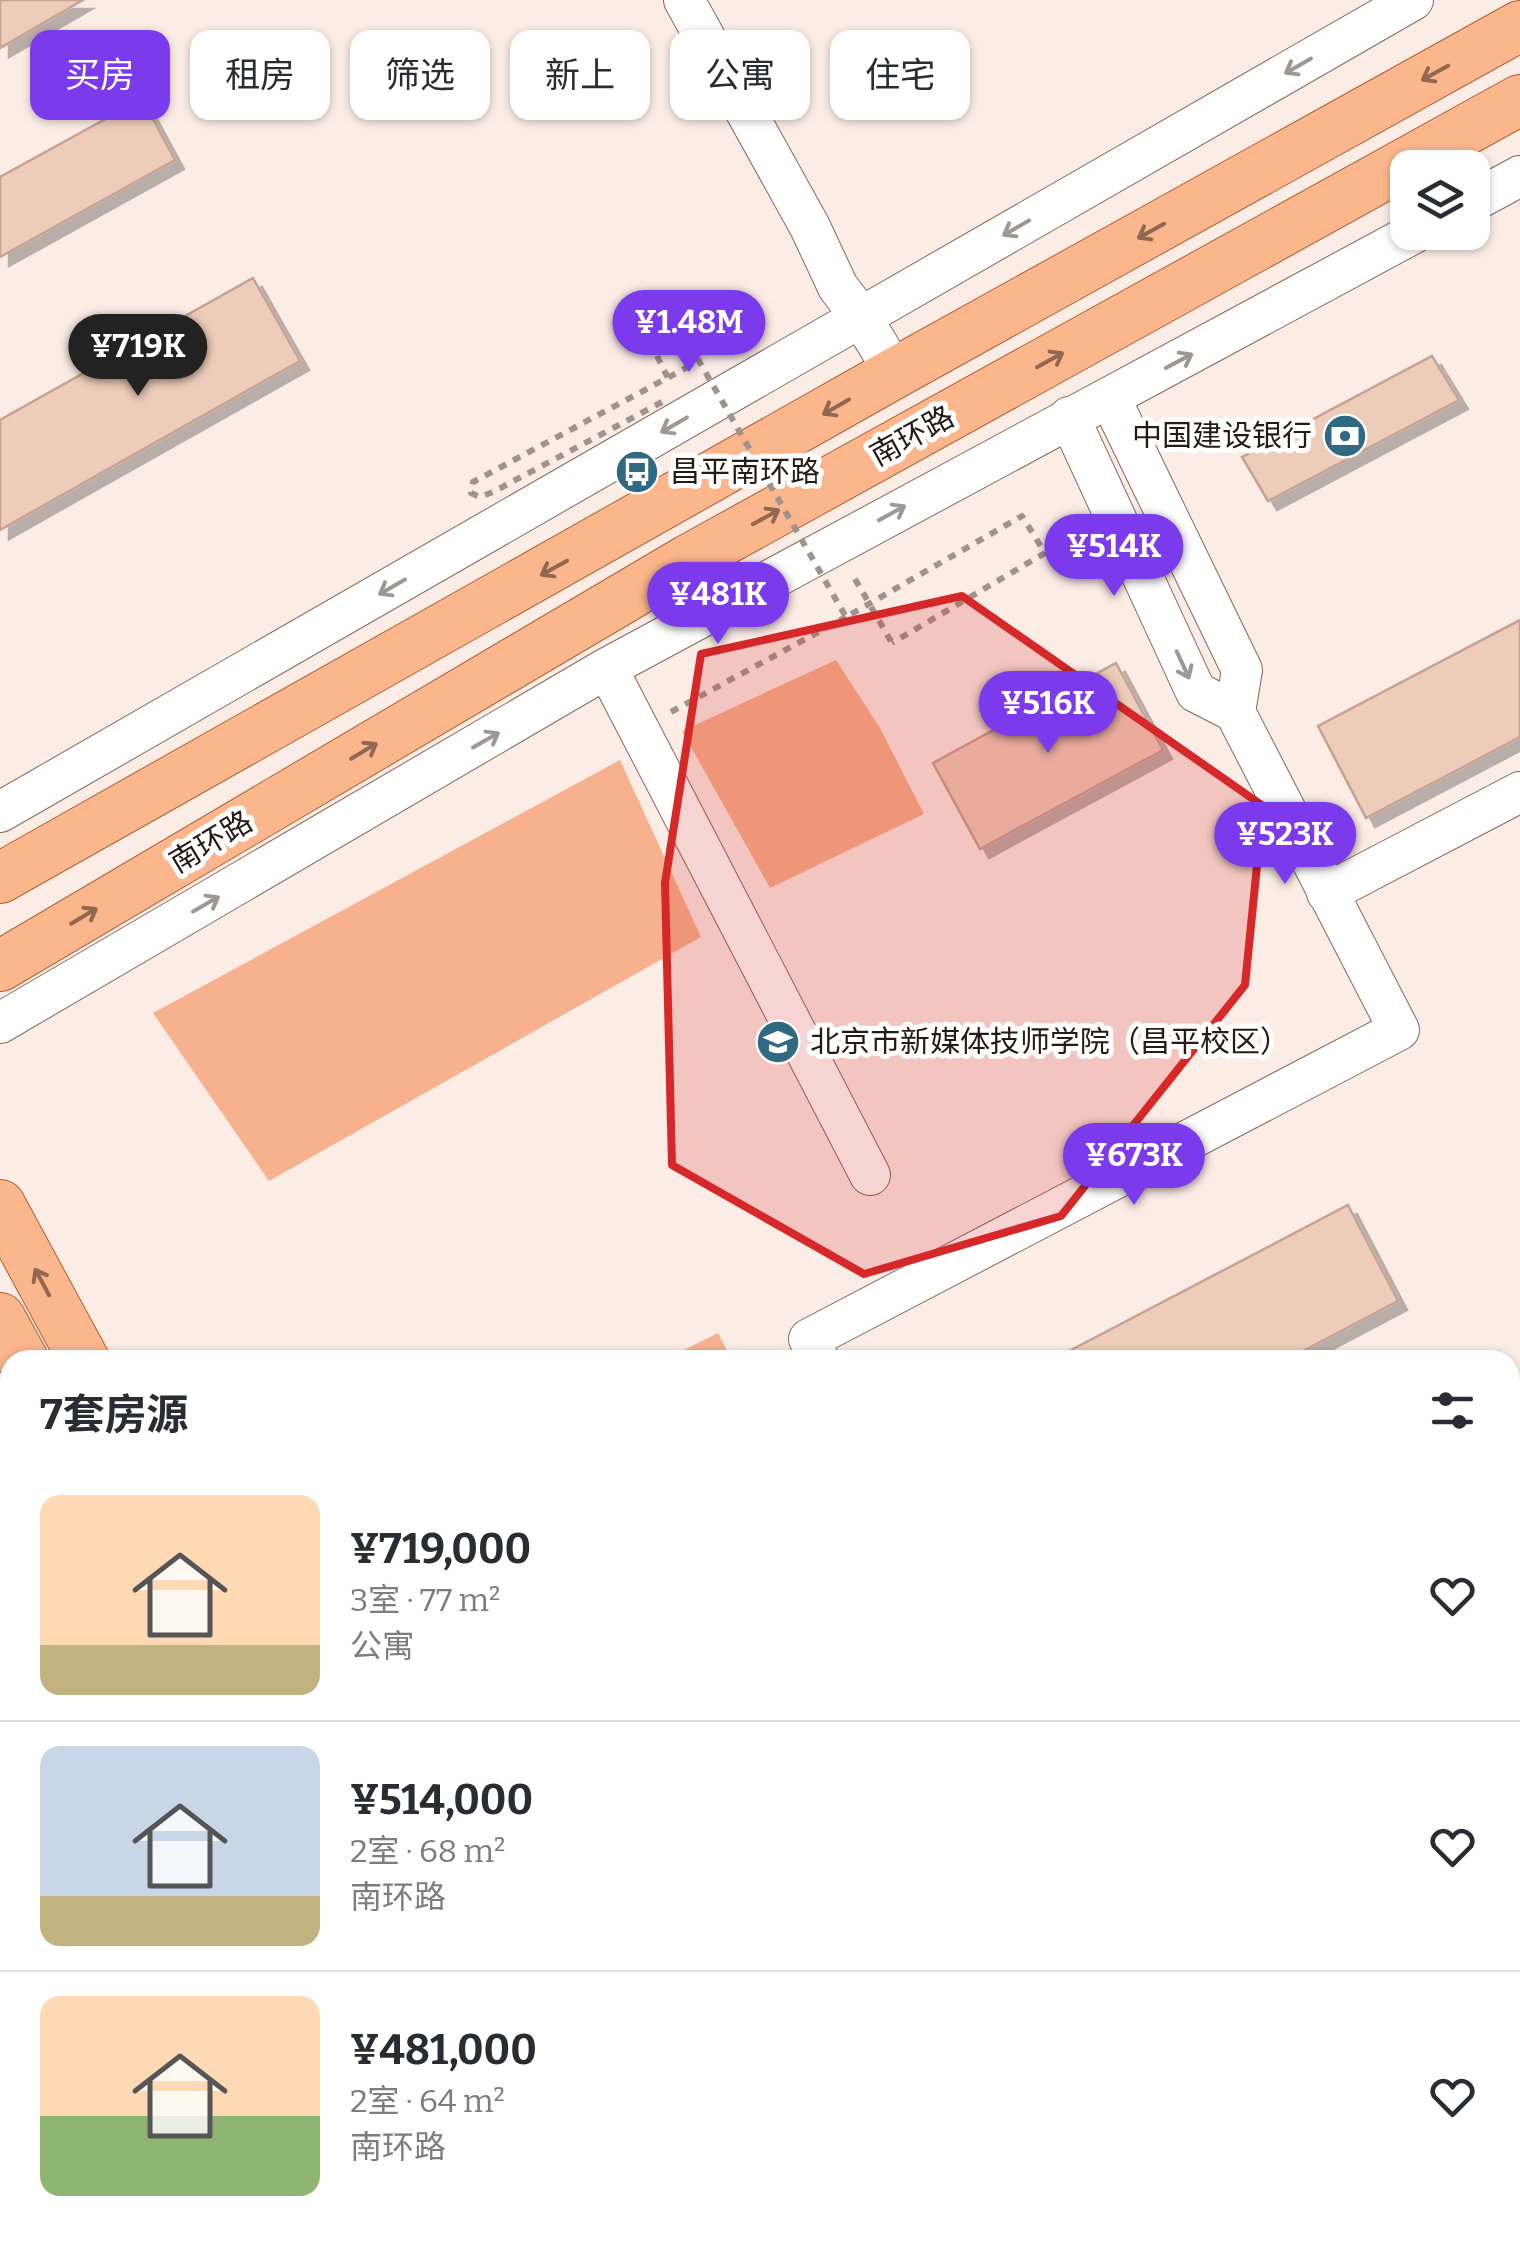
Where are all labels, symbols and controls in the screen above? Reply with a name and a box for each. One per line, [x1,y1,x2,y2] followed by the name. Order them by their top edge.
[30,30,170,120] chip: 买房
[190,30,330,120] chip: 租房
[350,30,490,120] chip: 筛选
[510,30,650,120] chip: 新上
[670,30,810,120] chip: 公寓
[830,30,970,120] chip: 住宅
[1284,56,1313,76] one-way arrow
[1420,64,1450,84] one-way arrow
[1390,150,1490,250] map controls
[1390,150,1490,250] button: layers
[1002,218,1031,238] one-way arrow
[1136,222,1166,242] one-way arrow
[608,290,770,375] pin: ¥1.48M
[634,303,744,341] text: ¥1.48M
[68,314,208,399] pin: ¥719K
[90,327,186,365] text: ¥719K
[1035,350,1064,369] one-way arrow
[1163,350,1193,370] one-way arrow
[822,397,851,417] one-way arrow
[864,398,960,474] street label: 南环路
[1322,413,1368,459] bank icon: 中国建设银行
[659,415,689,435] one-way arrow
[1132,418,1312,454] place label: 中国建设银行
[614,449,660,495] bus stop icon: 昌平南环路
[670,454,820,490] place label: 昌平南环路
[876,502,906,522] one-way arrow
[750,507,780,527] one-way arrow
[1044,514,1184,599] pin: ¥514K
[1066,527,1162,565] text: ¥514K
[540,558,569,578] one-way arrow
[648,562,788,647] pin: ¥481K
[669,575,767,613] text: ¥481K
[378,577,407,597] one-way arrow
[1175,649,1194,679] one-way arrow
[978,671,1118,756] pin: ¥516K
[1001,684,1095,722] text: ¥516K
[471,729,500,749] one-way arrow
[349,741,378,761] one-way arrow
[1215,802,1355,887] pin: ¥523K
[163,803,259,881] street label: 南环路
[1236,815,1334,853] text: ¥523K
[191,894,220,914] one-way arrow
[69,906,98,926] one-way arrow
[755,1019,801,1065] school or university icon: 北京市新媒体技师学院（昌平校区）
[810,1024,1290,1060] place label: 北京市新媒体技师学院（昌平校区）
[1064,1123,1204,1208] pin: ¥673K
[1085,1136,1183,1174] text: ¥673K
[31,1268,51,1298] one-way arrow
[1425,1383,1480,1438] icon: filters
[40,1390,189,1440] text: 7套房源
[350,1524,531,1574] text: ¥719,000
[120,1535,240,1655] icon: home
[1425,1568,1480,1623] icon: heart
[350,1581,500,1619] text: 3室 · 77 m²
[350,1627,414,1665] text: 公寓
[350,1775,533,1825] text: ¥514,000
[120,1786,240,1906] icon: home
[1425,1819,1480,1874] icon: heart
[350,1832,505,1870] text: 2室 · 68 m²
[350,1878,446,1916] text: 南环路
[350,2025,537,2075] text: ¥481,000
[120,2036,240,2156] icon: home
[1425,2069,1480,2124] icon: heart
[350,2082,505,2120] text: 2室 · 64 m²
[350,2128,446,2166] text: 南环路

